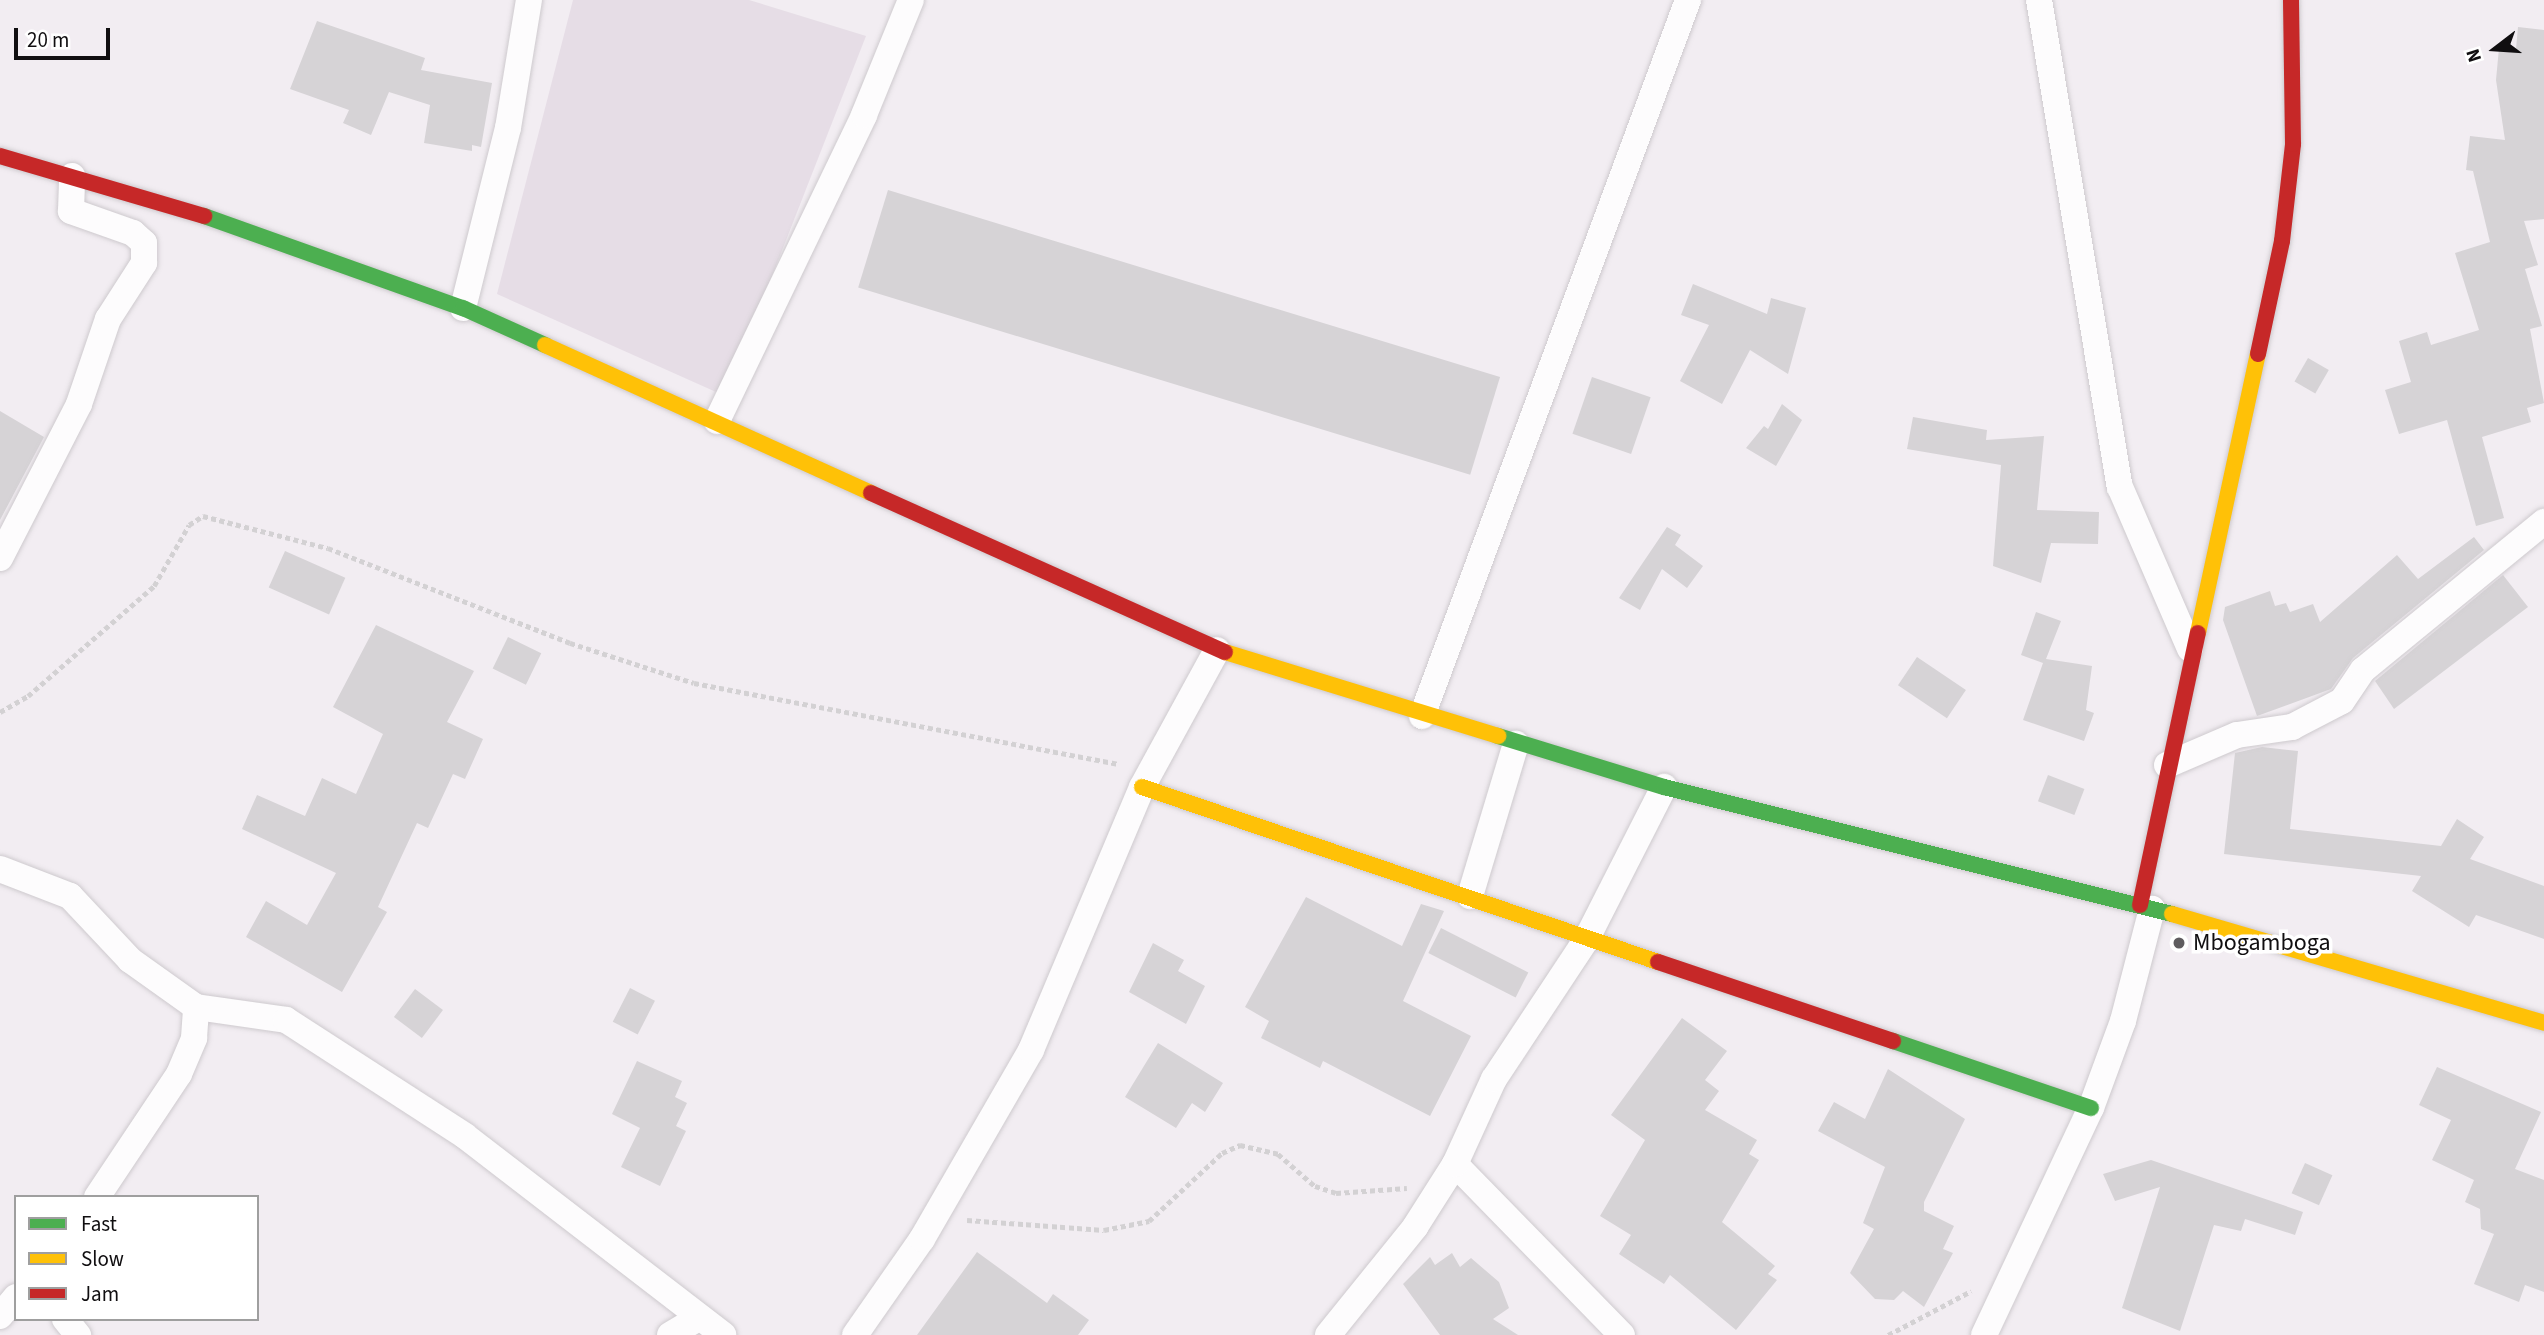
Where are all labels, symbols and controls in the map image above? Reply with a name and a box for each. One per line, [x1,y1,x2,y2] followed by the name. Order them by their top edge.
[18,14,114,58] scale bar
[2460,14,2530,84] north arrow
[27,25,69,55] text: 20 m
[2460,45,2489,65] text: N
[2193,929,2331,957] place label: Mbogamboga
[2171,935,2187,951] marker: Mbogamboga
[14,1195,259,1321] legend
[81,1209,117,1239] text: Fast
[81,1244,124,1274] text: Slow
[81,1279,119,1309] text: Jam

